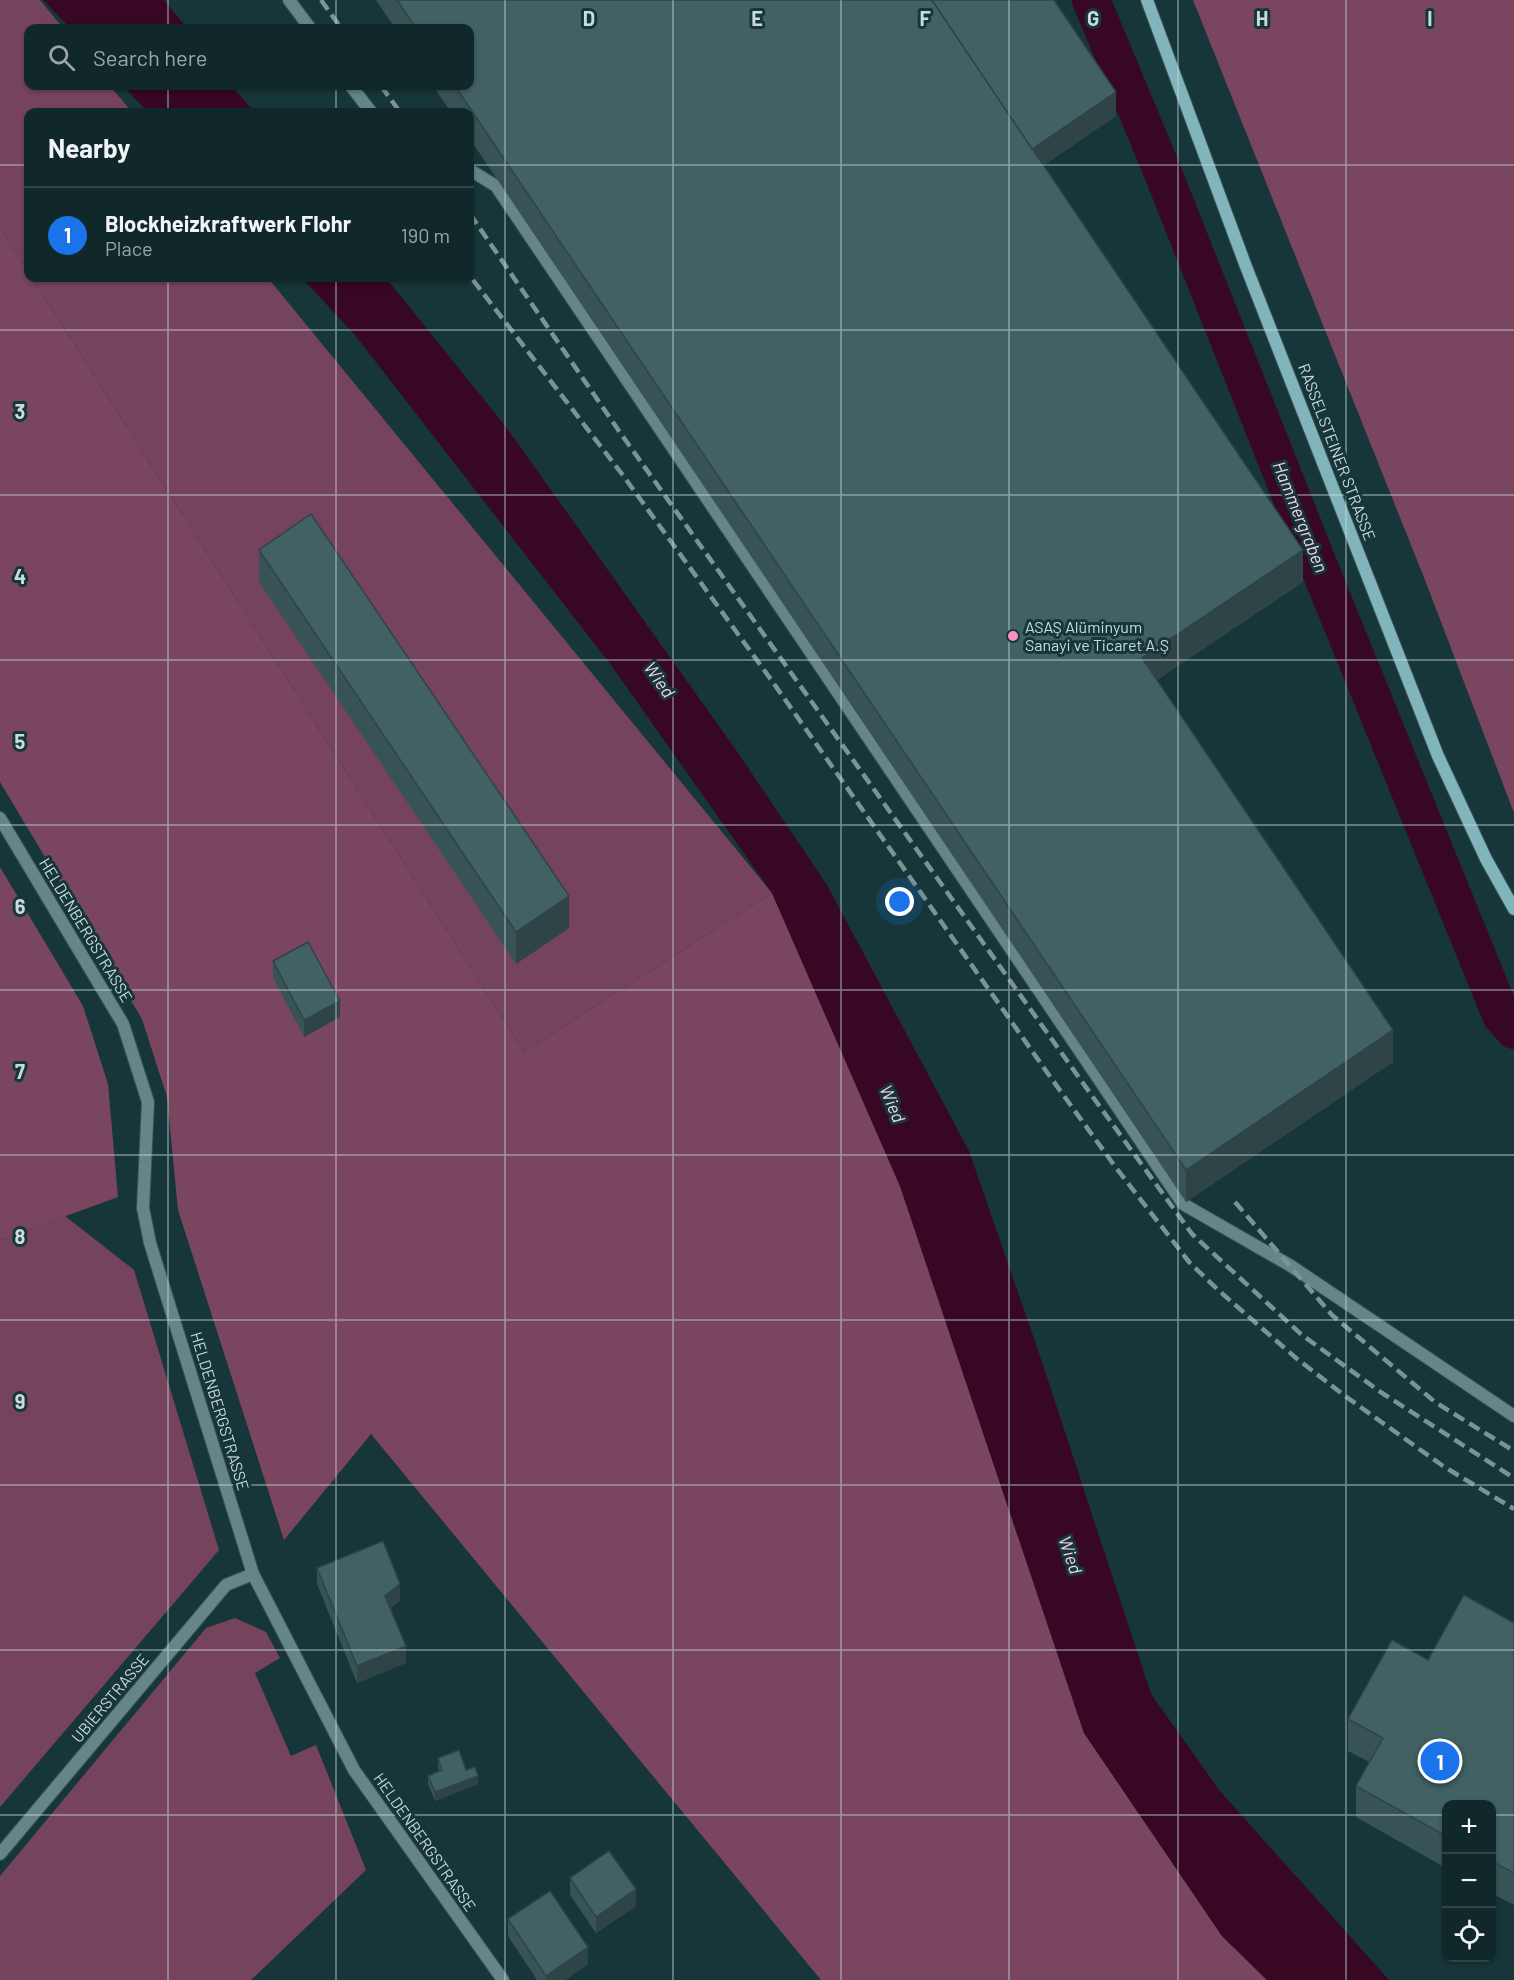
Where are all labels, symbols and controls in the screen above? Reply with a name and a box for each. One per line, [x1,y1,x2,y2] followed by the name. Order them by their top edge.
[583,6,595,30] text: D
[751,6,763,30] text: E
[919,6,931,30] text: F
[1087,6,1099,30] text: G
[1256,6,1268,30] text: H
[1427,6,1433,30] text: I
[24,24,474,90] search box
[45,41,78,74] icon: search
[93,44,207,70] text: Search here
[48,132,130,163] text: Nearby
[105,210,351,236] text: Blockheizkraftwerk Flohr
[64,223,71,247] text: 1
[401,223,450,247] text: 190 m
[105,236,153,260] text: Place
[1295,361,1380,543] street label: RASSELSTEINER STRASSE
[15,399,25,423] text: 3
[1269,458,1333,576] water label: Hammergraben
[14,564,26,588] text: 4
[1025,617,1169,654] place label: ASAŞ Alüminyum Sanayi ve Ticaret A.Ş
[1006,629,1020,643] marker: ASAŞ Alüminyum Sanayi ve Ticaret A.Ş
[640,657,680,702] water label: Wied
[15,729,26,753] text: 5
[36,854,137,1005] street label: HELDENBERGSTRASSE
[885,887,914,916] your location
[15,894,26,918] text: 6
[15,1059,25,1083] text: 7
[875,1082,911,1126] water label: Wied
[15,1224,26,1248] text: 8
[187,1329,254,1492] street label: HELDENBERGSTRASSE
[15,1389,25,1413] text: 9
[1054,1533,1088,1577] water label: Wied
[67,1649,152,1746] street label: UBIERSTRASSE
[1420,1738,1460,1784] pin: 1
[370,1769,480,1915] street label: HELDENBERGSTRASSE
[1442,1800,1496,1962] map controls
[1442,1800,1496,1854] button: +
[1442,1854,1496,1908] button: −
[1442,1908,1496,1962] button: locate

